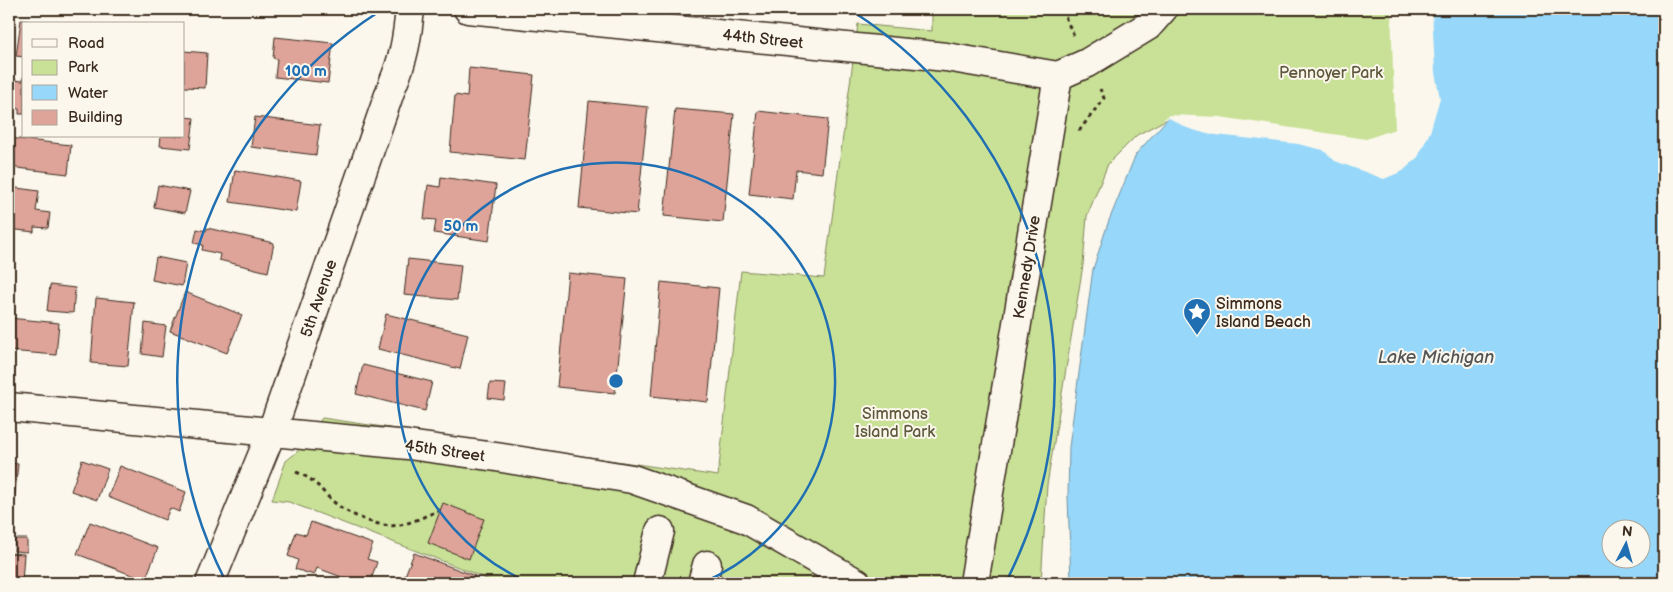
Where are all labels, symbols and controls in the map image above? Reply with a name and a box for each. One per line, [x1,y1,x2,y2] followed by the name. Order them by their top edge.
[22,22,185,138] legend
[721,26,804,53] street label: 44th Street
[68,34,104,53] text: Road
[68,58,99,77] text: Park
[285,62,327,81] text: 100 m
[1279,64,1383,83] park label: Pennoyer Park
[68,84,108,103] text: Water
[68,108,123,127] text: Building
[1010,214,1045,320] street label: Kennedy Drive
[444,217,479,236] text: 50 m
[297,257,342,340] street label: 5th Avenue
[1216,295,1311,332] place label: Simmons Island Beach
[1182,297,1212,336] place icon: Simmons Island Beach
[1378,347,1494,368] water label: Lake Michigan
[607,372,625,390] centre of rings
[855,405,935,442] park label: Simmons Island Park
[404,436,486,467] street label: 45th Street
[1600,520,1650,570] north arrow
[1621,523,1633,541] text: N

